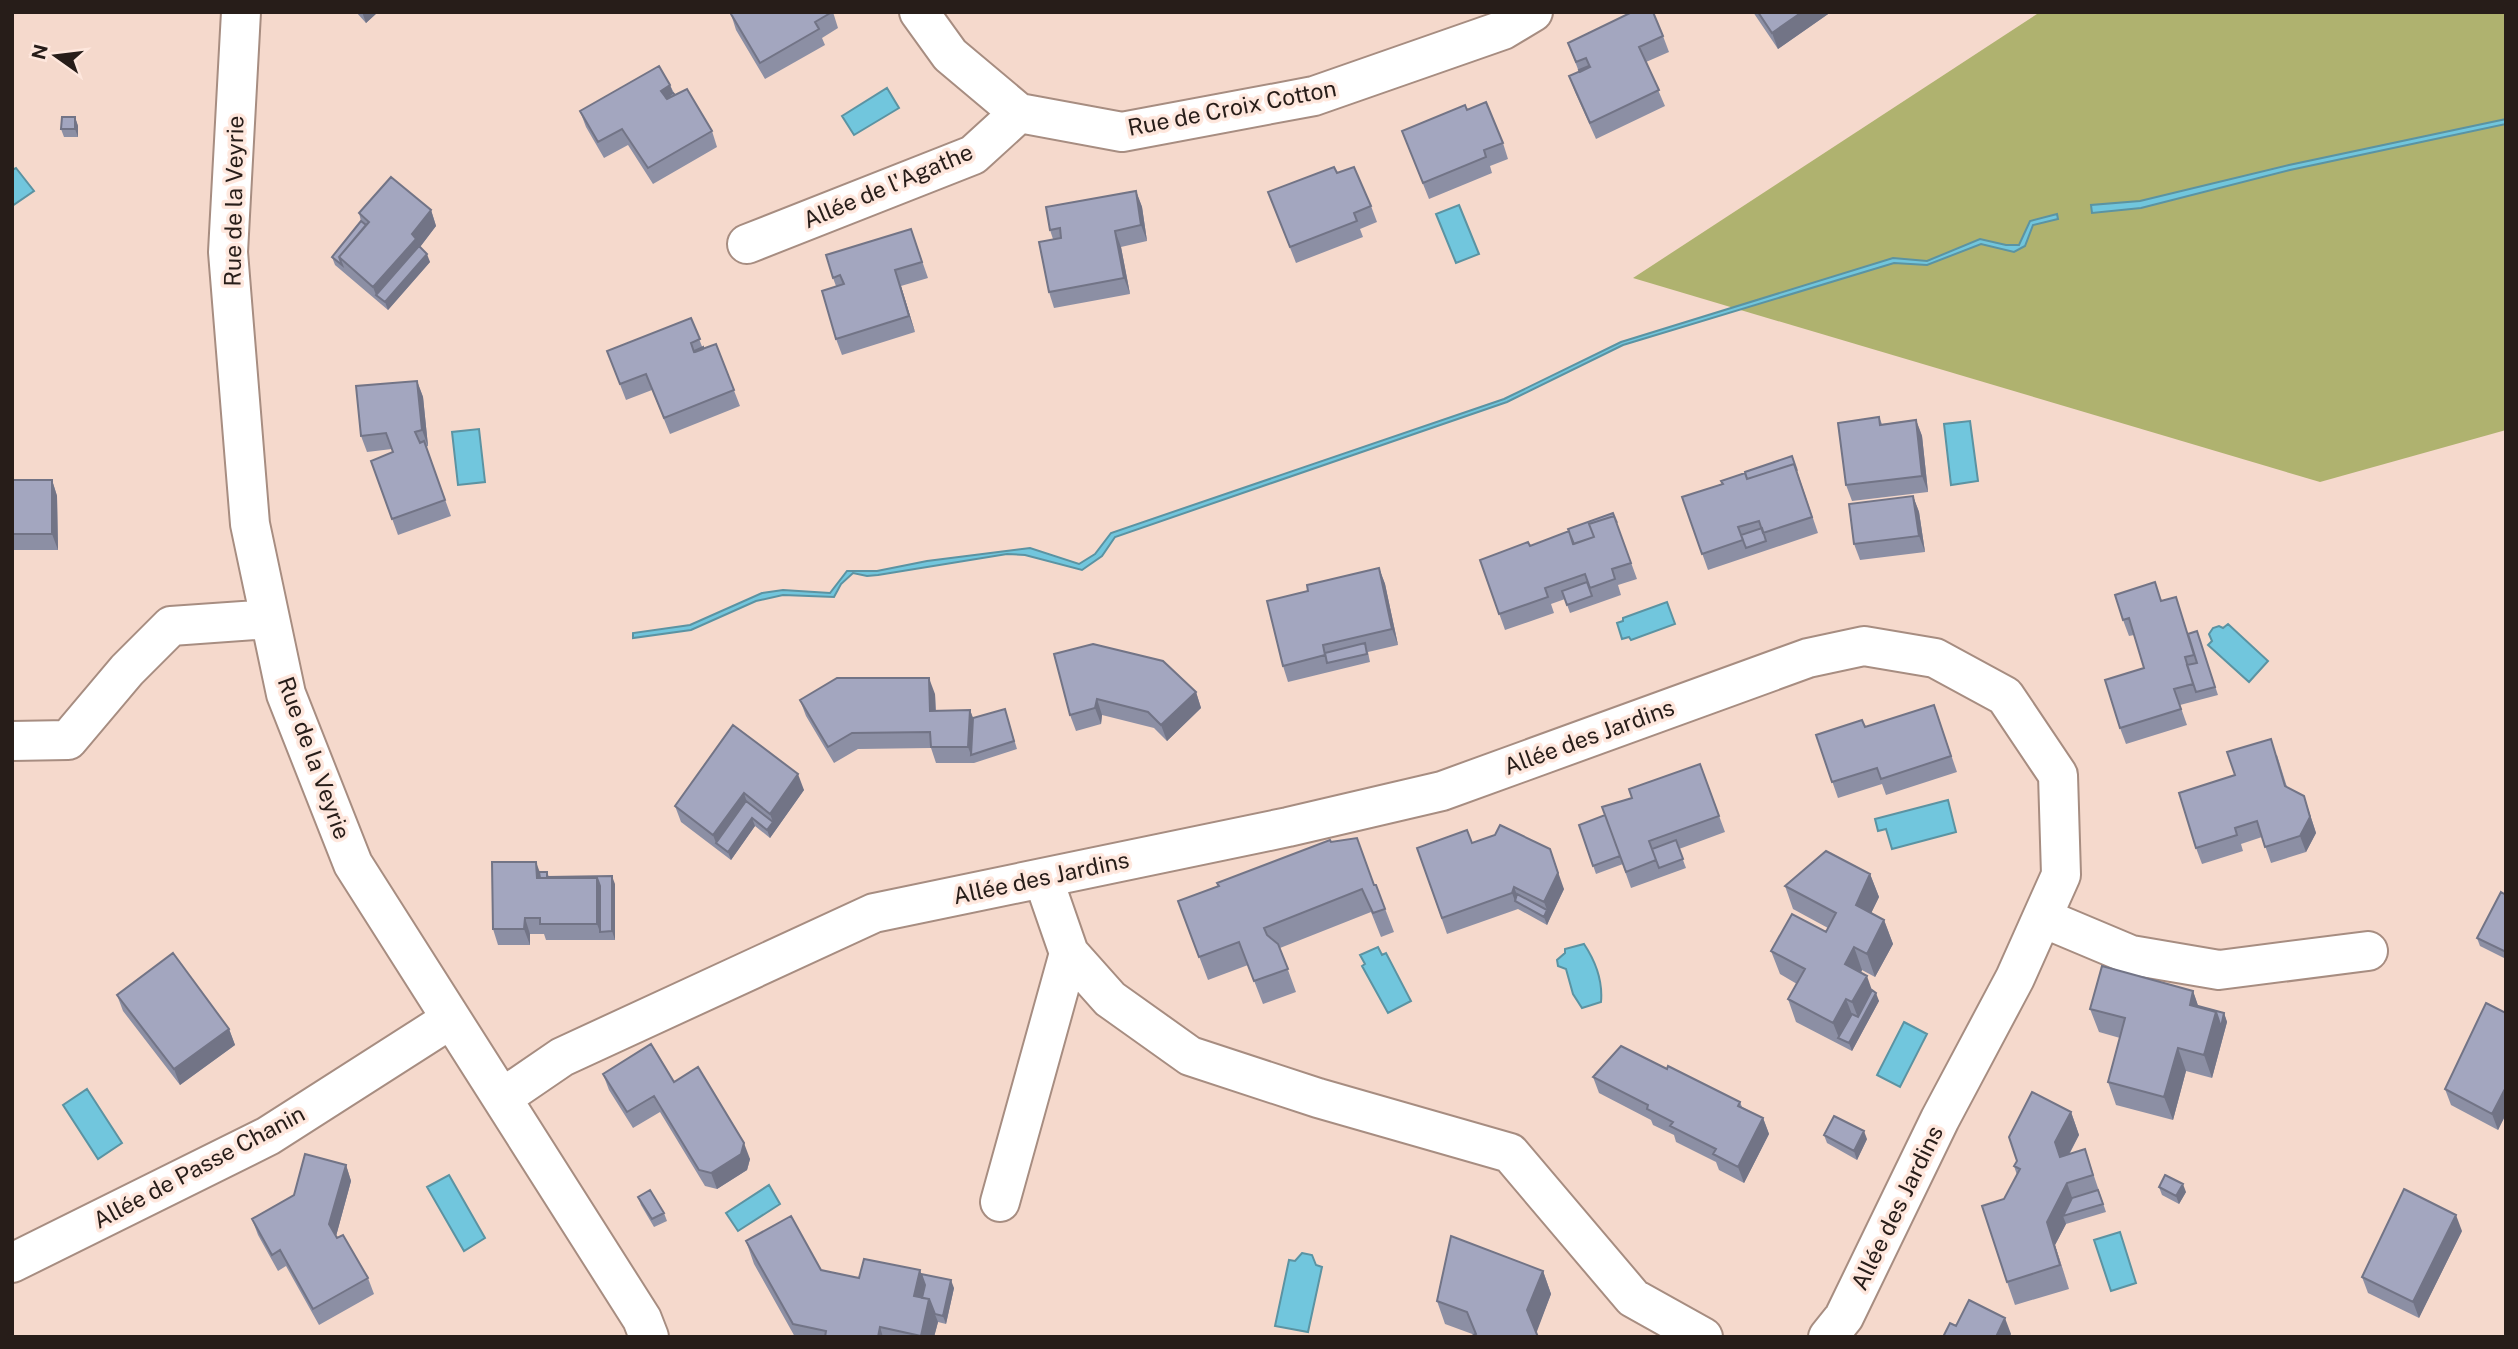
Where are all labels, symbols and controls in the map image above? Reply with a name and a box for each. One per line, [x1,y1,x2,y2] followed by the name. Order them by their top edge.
[21,21,91,91] north arrow
[27,42,52,62] text: N
[1125,74,1339,141] street label: Rue de Croix Cotton
[219,115,248,287] street label: Rue de la Veyrie
[799,138,977,233] street label: Allée de l'Agathe
[273,673,356,843] street label: Rue de la Veyrie
[1500,693,1678,780] street label: Allée des Jardins
[950,846,1131,909] street label: Allée des Jardins
[88,1099,309,1234] street label: Allée de Passe Chanin
[1845,1121,1948,1294] street label: Allée des Jardins

